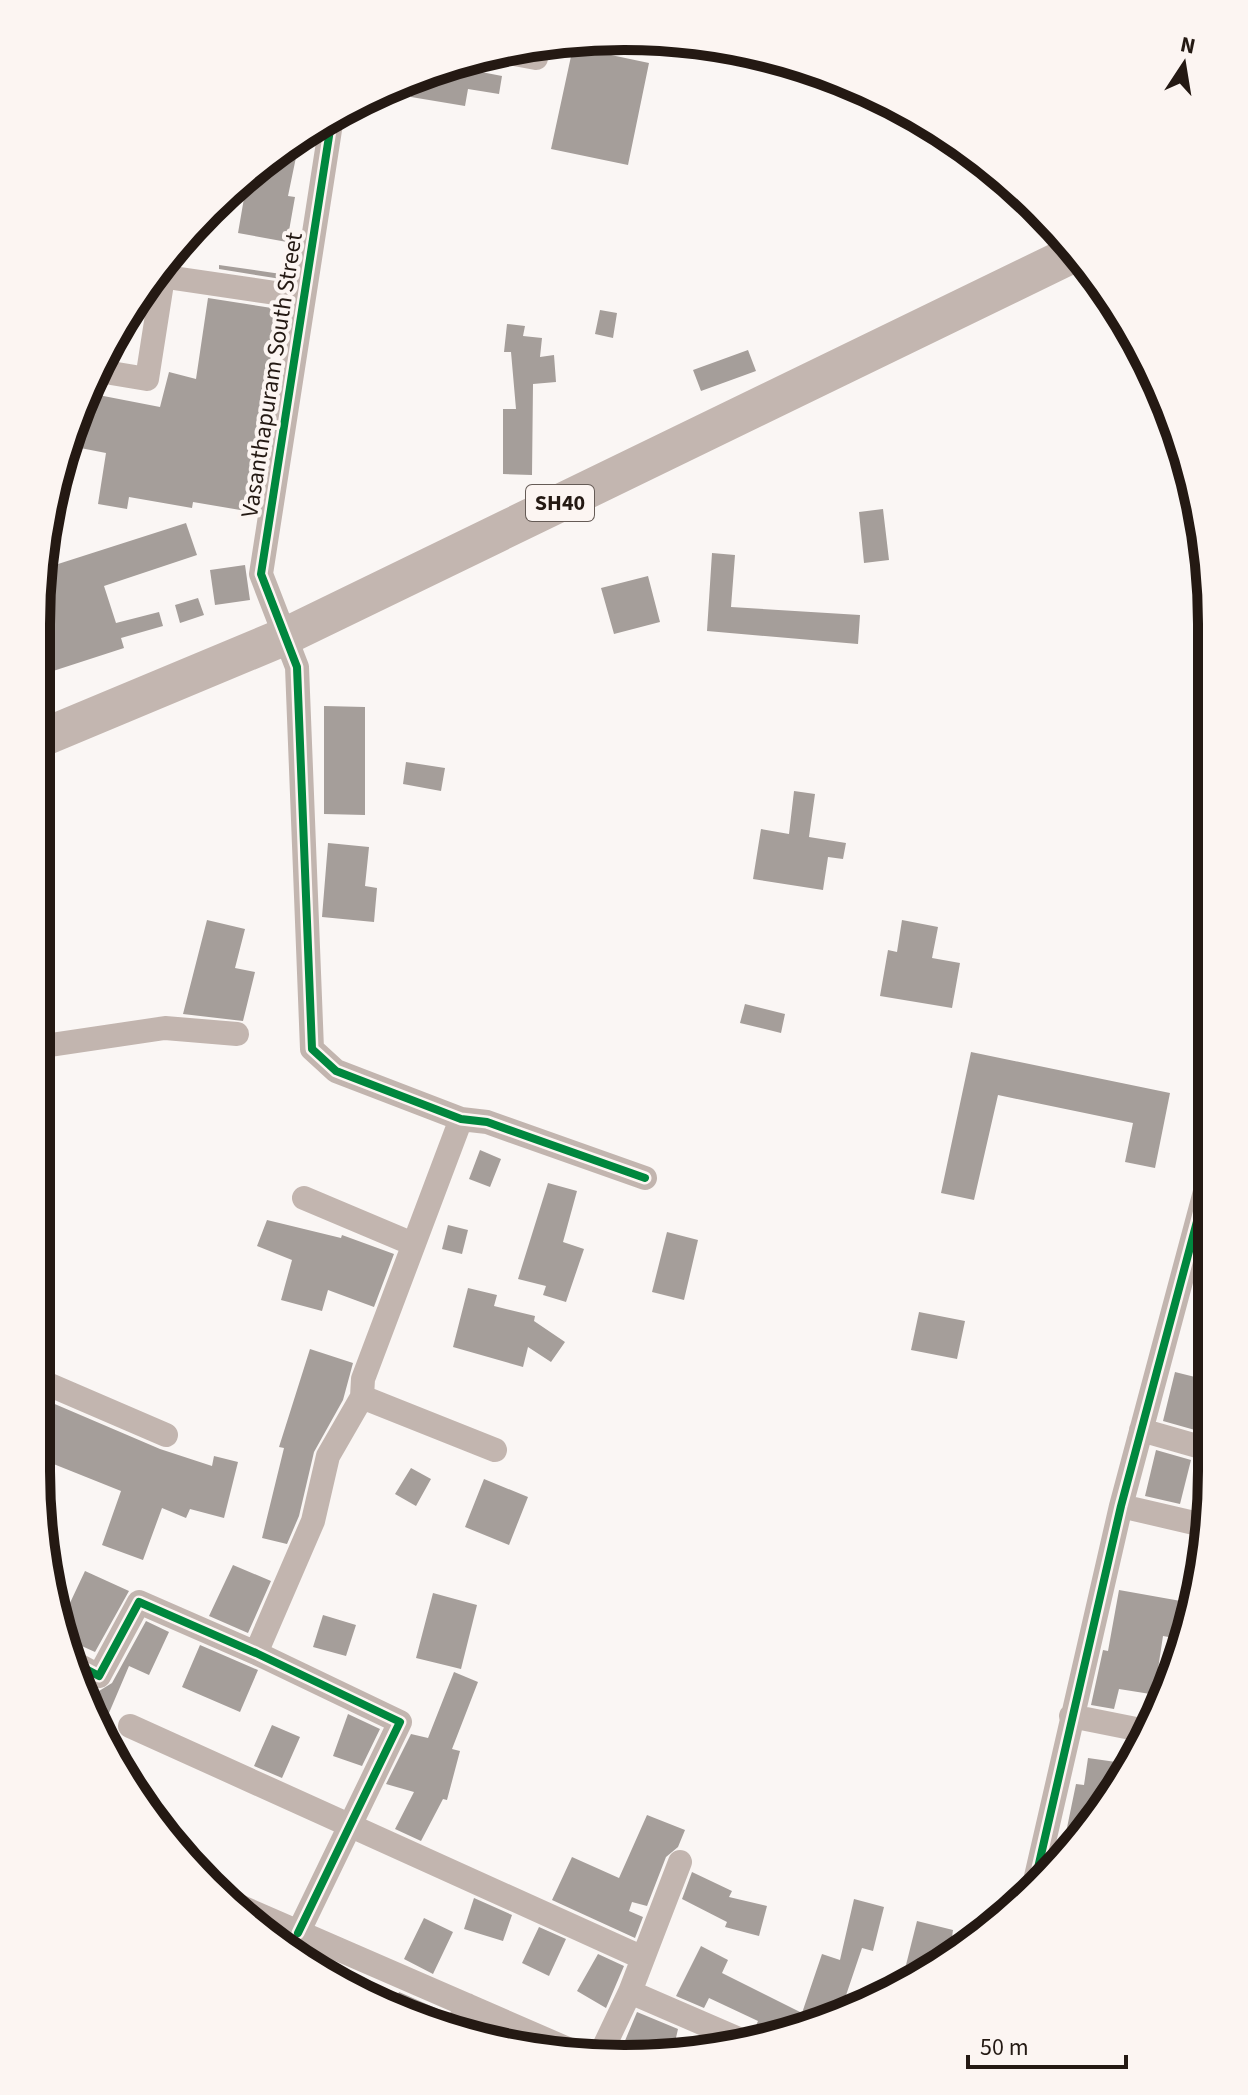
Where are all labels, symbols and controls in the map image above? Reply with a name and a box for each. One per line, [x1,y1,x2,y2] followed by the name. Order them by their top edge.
[1144,24,1224,104] north arrow
[1177,28,1198,63] text: N
[232,230,312,520] street label: Vasanthapuram South Street
[526,485,594,521] road number: SH40
[968,2019,1126,2069] scale bar
[980,2030,1029,2065] text: 50 m

